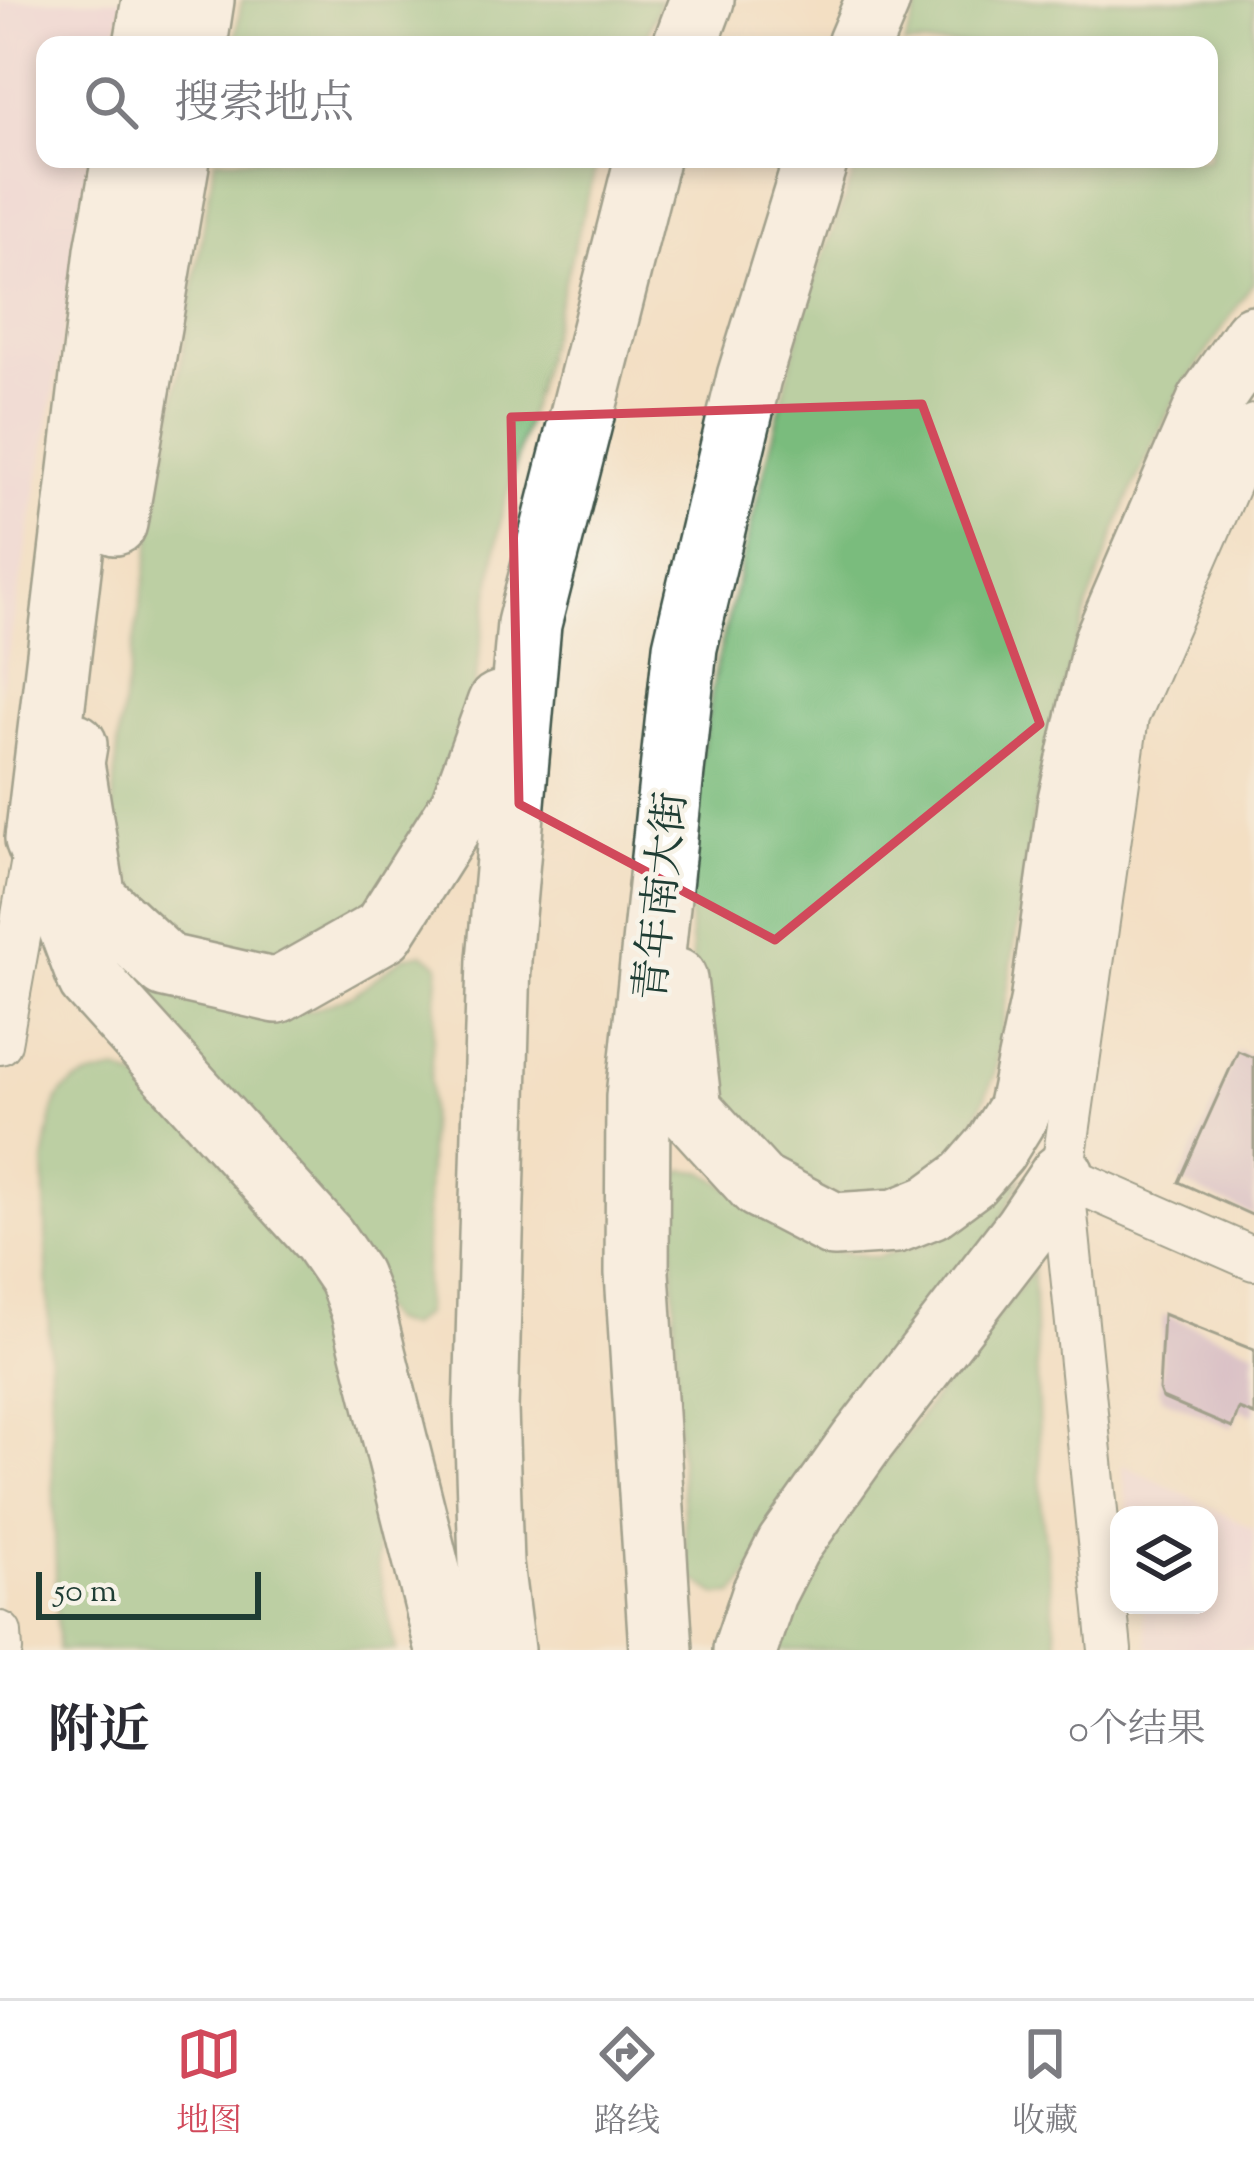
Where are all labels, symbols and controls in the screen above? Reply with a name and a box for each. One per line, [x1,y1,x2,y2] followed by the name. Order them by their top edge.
[36,36,1218,168] search box
[78,69,144,135] icon: search
[174,74,354,139] text: 搜索地点
[623,789,705,1004] street label: 青年南大街
[1110,1506,1218,1614] map controls
[1110,1506,1218,1614] button: layers
[36,1566,261,1619] scale bar
[54,1569,117,1617] text: 50 m
[48,1697,150,1770] text: 附近
[1068,1704,1206,1760] text: 0个结果
[176,2021,242,2147] tab: 地图
[594,2021,660,2147] tab: 路线
[1012,2021,1078,2147] tab: 收藏

